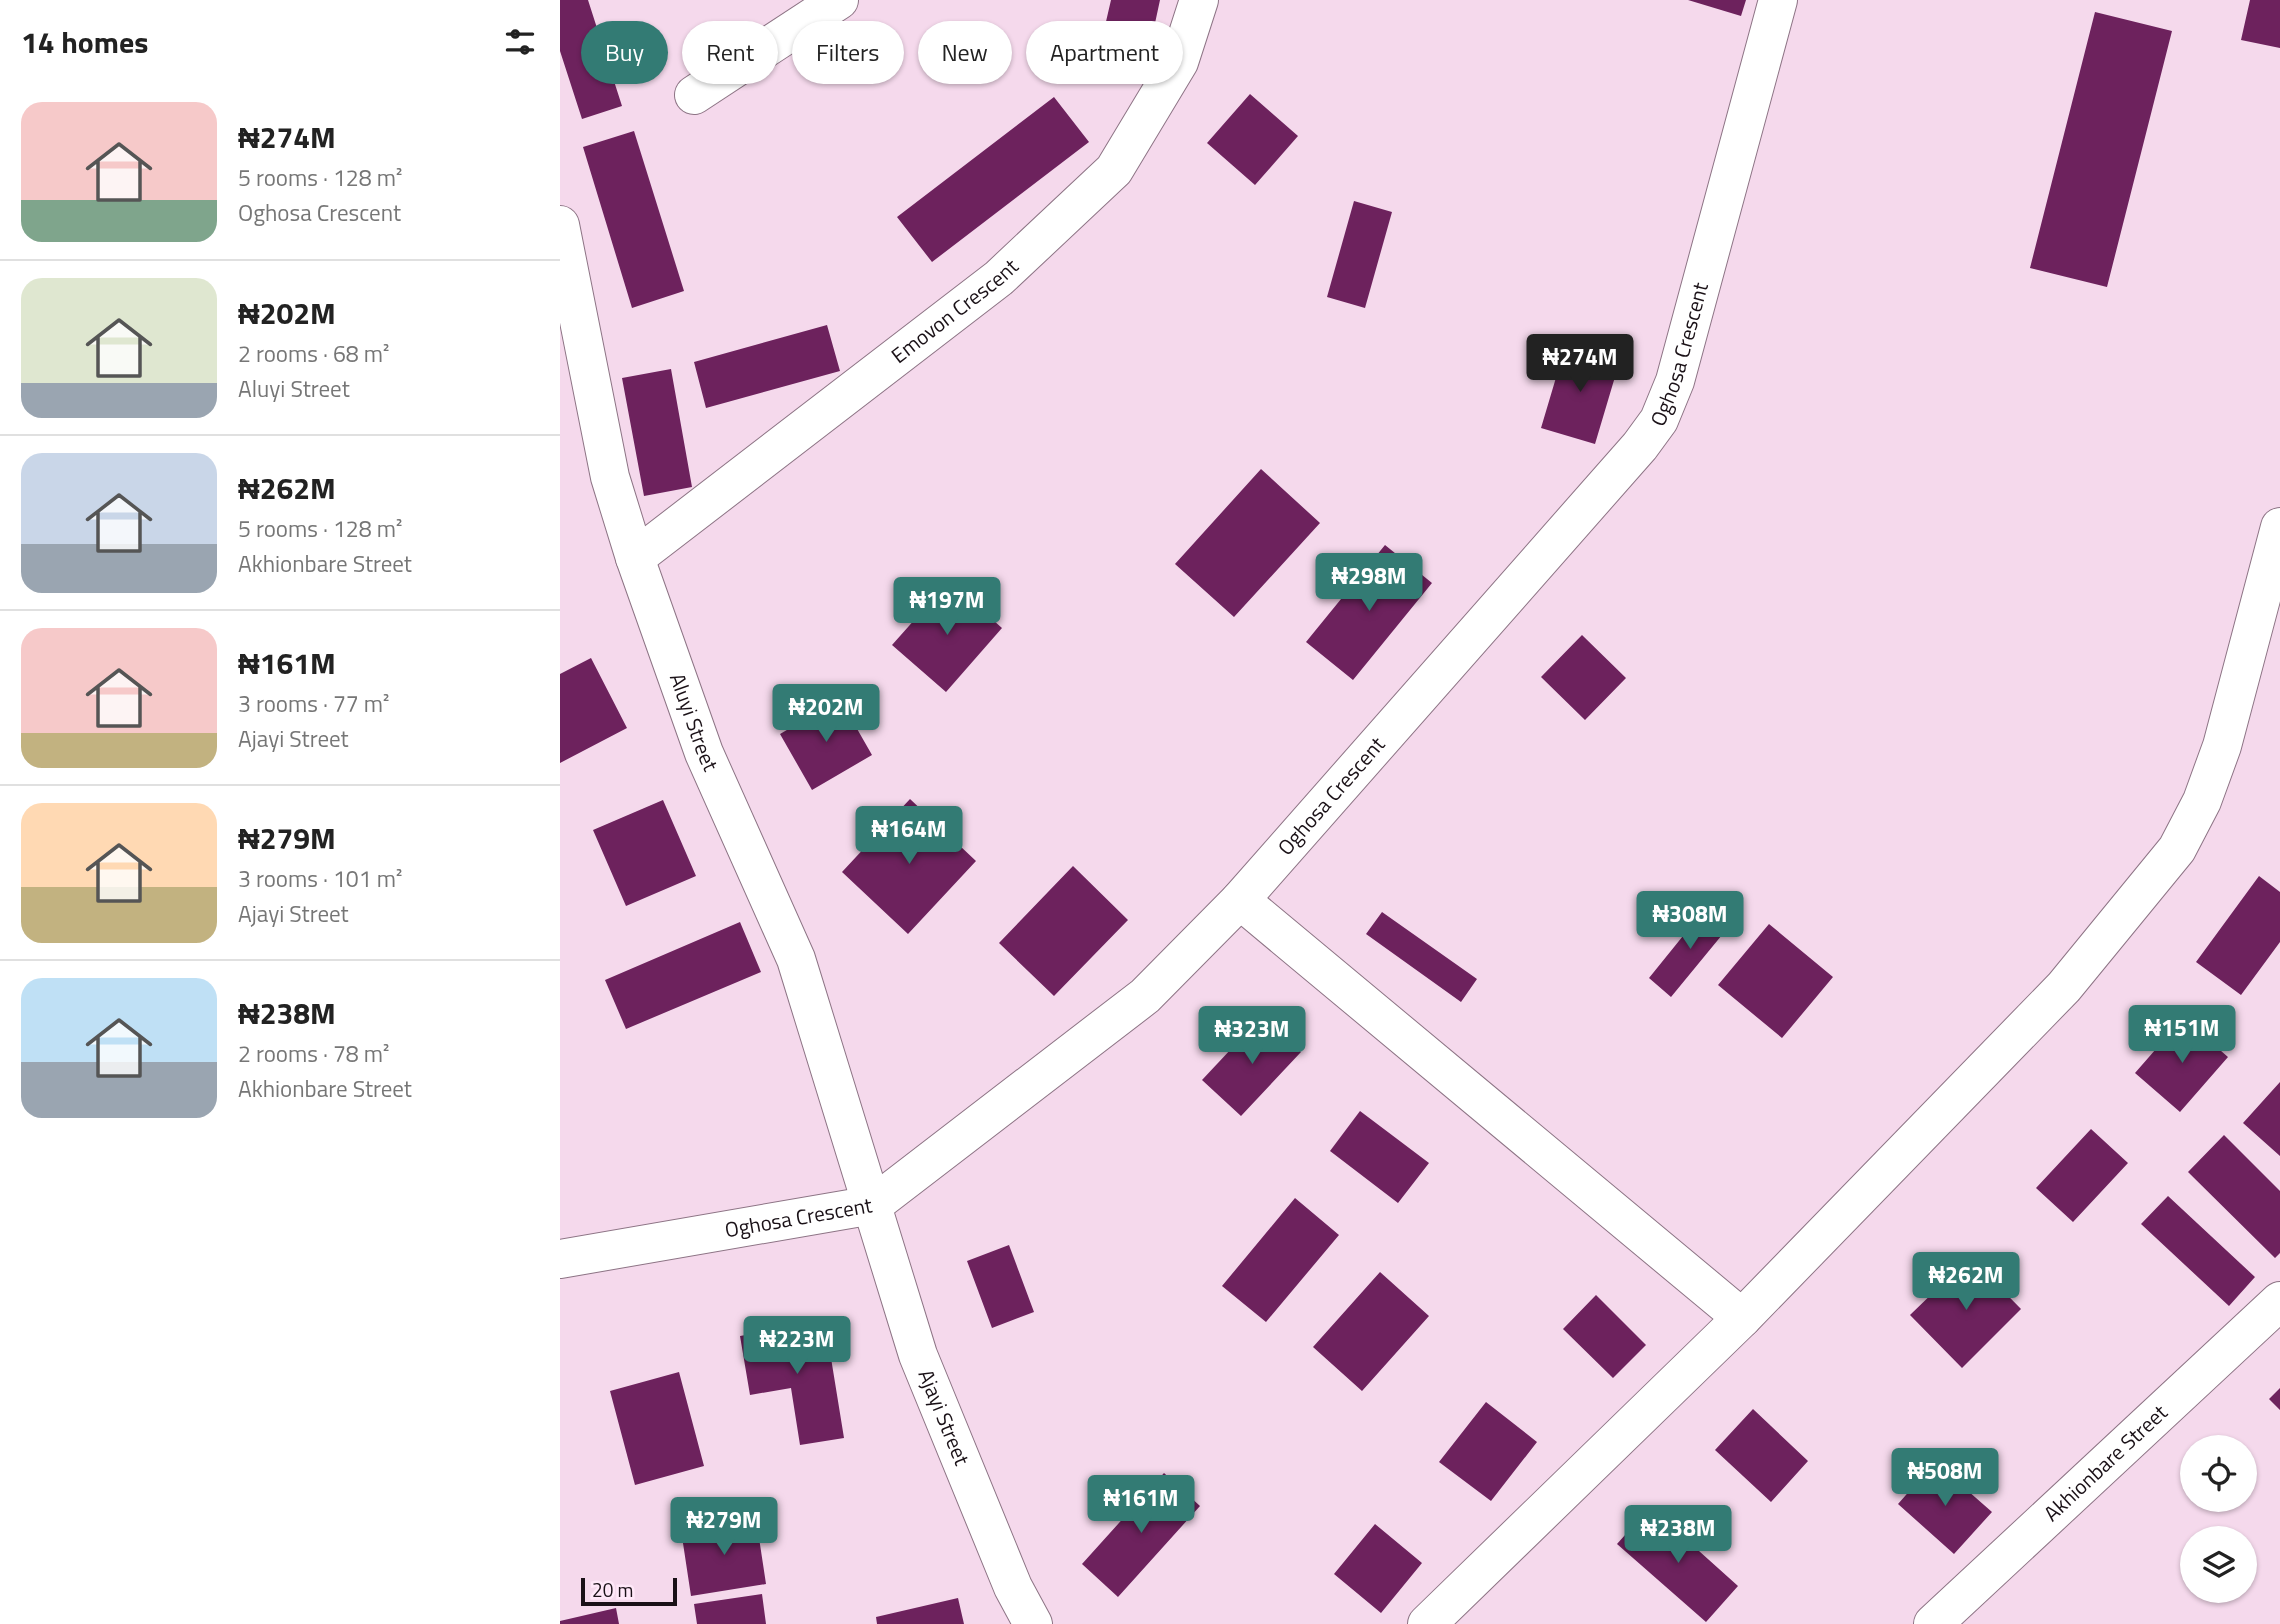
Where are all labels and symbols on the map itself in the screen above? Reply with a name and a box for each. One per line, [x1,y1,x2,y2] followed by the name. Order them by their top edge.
[884,250,1026,371] street label: Emovon Crescent
[1641,278,1716,431] street label: Oghosa Crescent
[1531,334,1629,394] pin: ₦274M
[1320,554,1418,613] pin: ₦298M
[898,578,996,637] pin: ₦197M
[662,669,727,777] street label: Aluyi Street
[777,684,875,744] pin: ₦202M
[1269,729,1392,862] street label: Oghosa Crescent
[860,806,958,866] pin: ₦164M
[1641,892,1739,951] pin: ₦308M
[1203,1006,1301,1066] pin: ₦323M
[2133,1006,2231,1065] pin: ₦151M
[722,1188,875,1245] street label: Oghosa Crescent
[1917,1252,2015,1312] pin: ₦262M
[748,1316,846,1376] pin: ₦223M
[911,1364,979,1471] street label: Ajayi Street
[2036,1396,2175,1528] street label: Akhionbare Street
[1896,1448,1994,1508] pin: ₦508M
[1092,1476,1190,1535] pin: ₦161M
[675,1498,773,1557] pin: ₦279M
[1629,1506,1727,1565] pin: ₦238M
[581,1575,677,1607] scale bar

